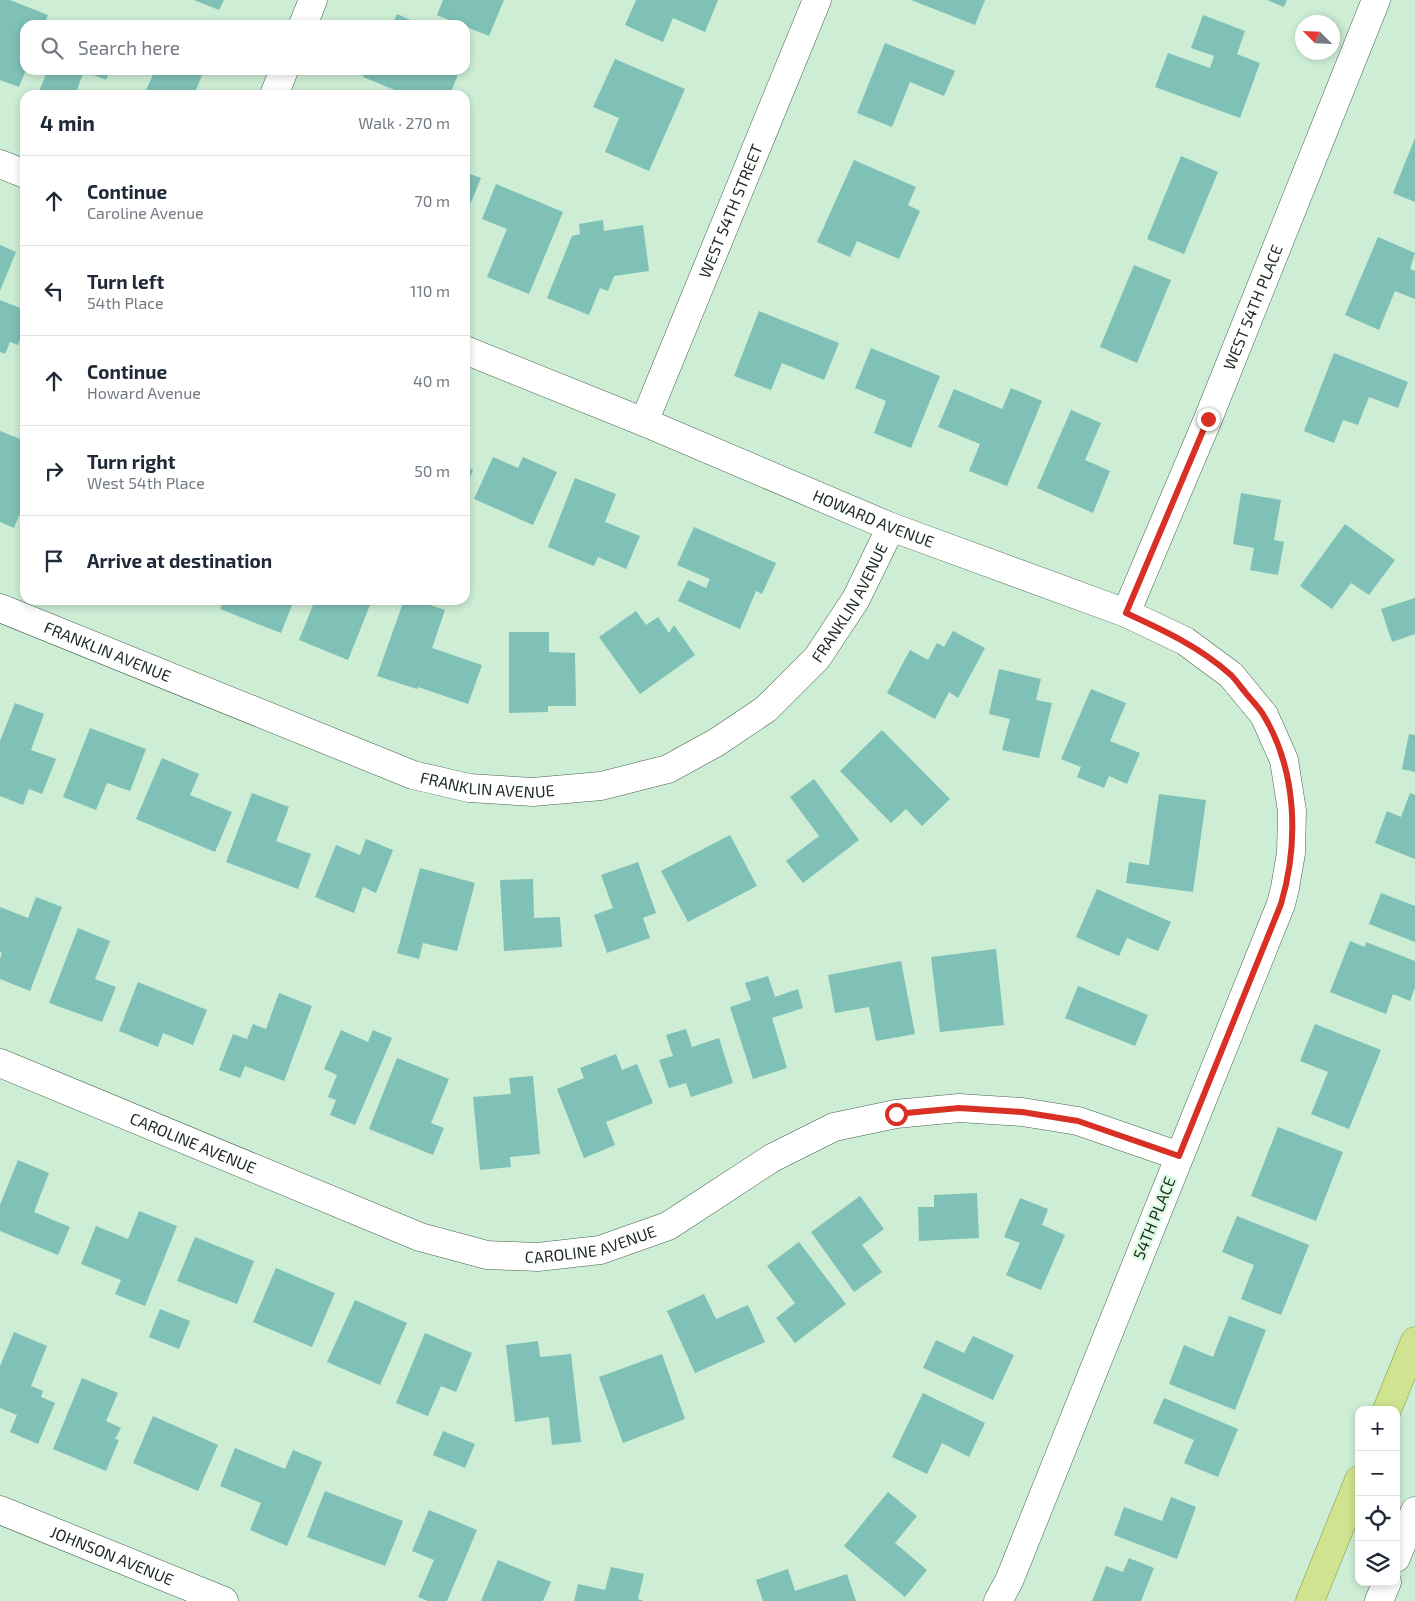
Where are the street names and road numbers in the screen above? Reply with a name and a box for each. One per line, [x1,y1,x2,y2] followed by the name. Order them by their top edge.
[694,141,766,281] street label: WEST 54TH STREET
[1219,242,1286,372] street label: WEST 54TH PLACE
[810,485,937,551] street label: HOWARD AVENUE
[807,540,891,666] street label: FRANKLIN AVENUE
[42,617,174,685] street label: FRANKLIN AVENUE
[419,767,555,801] street label: FRANKLIN AVENUE
[127,1108,259,1177] street label: CAROLINE AVENUE
[1128,1174,1179,1262] street label: 54TH PLACE
[524,1221,659,1266] street label: CAROLINE AVENUE
[48,1522,177,1589] street label: JOHNSON AVENUE

